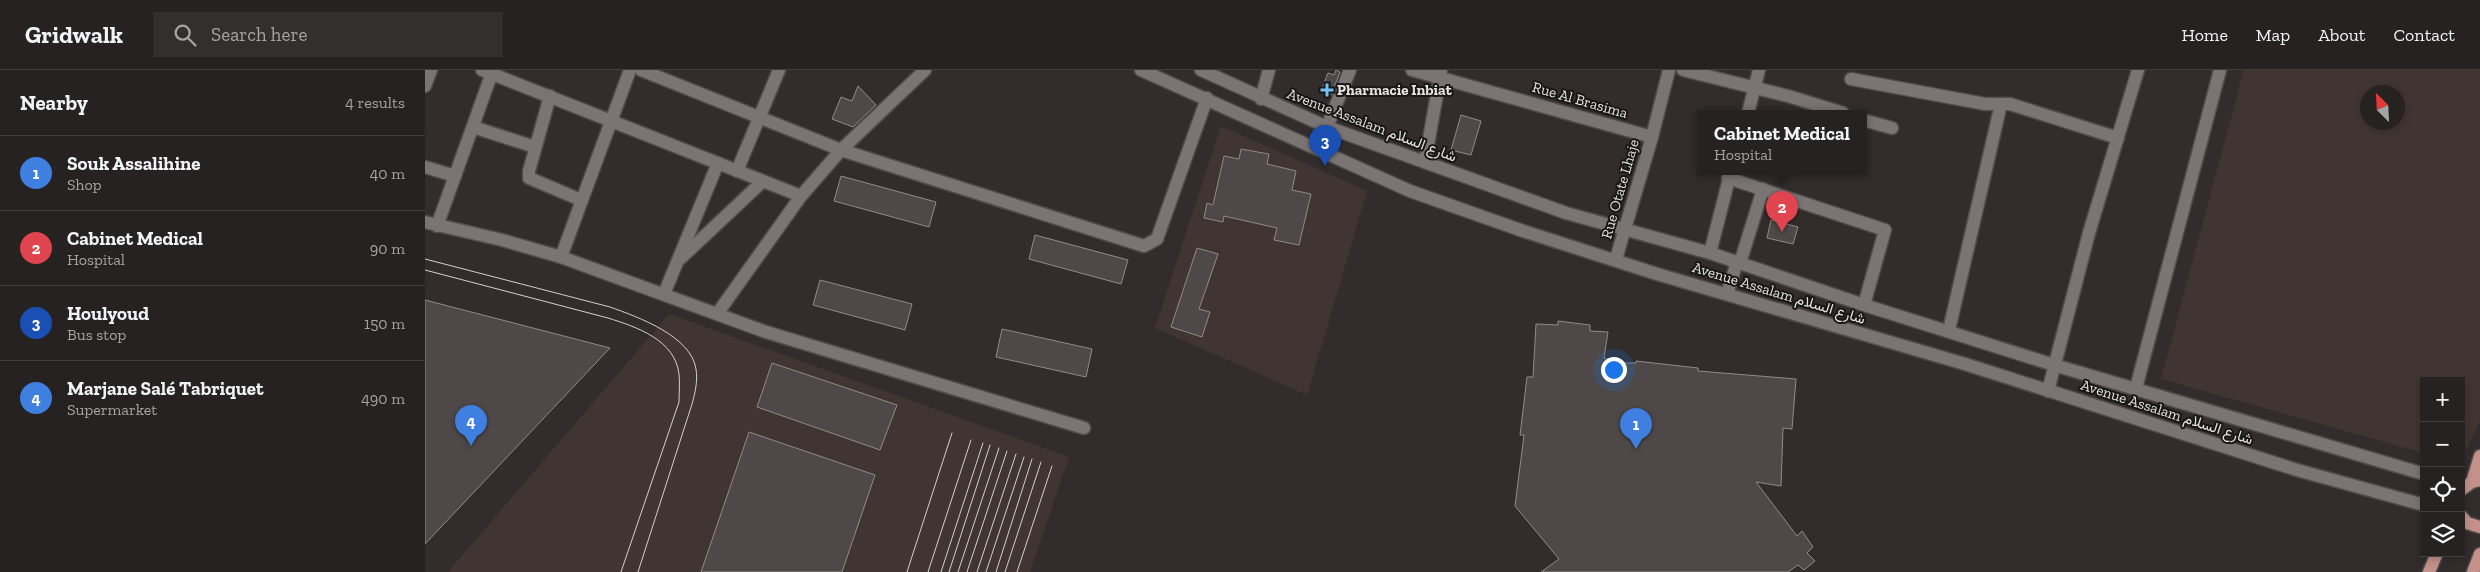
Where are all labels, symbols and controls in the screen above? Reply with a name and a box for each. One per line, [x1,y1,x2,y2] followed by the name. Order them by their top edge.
[153,12,503,57] search box
[25,20,123,49] text: Gridwalk
[171,21,199,49] icon: search
[211,23,307,46] text: Search here
[2181,24,2228,46] text: Home
[2256,24,2290,46] text: Map
[2318,24,2365,46] text: About
[2393,24,2455,46] text: Contact
[1530,78,1630,122] street label: Rue Al Brasima
[1337,81,1453,99] place label: Pharmacie Inbiat
[1284,84,1459,168] street label: Avenue Assalam شارع السلام
[1321,84,1333,96] marker: Pharmacie Inbiat
[2360,85,2405,130] north arrow
[20,90,88,115] text: Nearby
[345,93,405,112] text: 4 results
[1697,110,1867,175] popup
[1714,122,1850,145] text: Cabinet Medical
[1309,125,1341,166] pin: 3
[1597,137,1643,241] street label: Rue Otate Lhaje
[1714,145,1772,164] text: Hospital
[67,152,201,175] text: Souk Assalihine
[33,164,39,183] text: 1
[370,164,405,183] text: 40 m
[67,175,102,194] text: Shop
[1766,191,1798,232] pin: 2
[67,227,203,250] text: Cabinet Medical
[32,239,40,258] text: 2
[370,239,405,258] text: 90 m
[67,250,125,269] text: Hospital
[1690,258,1868,330] street label: Avenue Assalam شارع السلام
[67,302,149,325] text: Houlyoud
[32,314,40,333] text: 3
[364,314,405,333] text: 150 m
[67,325,126,344] text: Bus stop
[1601,357,1627,383] your location
[2078,376,2256,450] street label: Avenue Assalam شارع السلام
[67,377,264,400] text: Marjane Salé Tabriquet
[2420,377,2465,557] map controls
[2420,377,2465,422] button: +
[31,389,41,408] text: 4
[361,389,405,408] text: 490 m
[67,400,157,419] text: Supermarket
[455,405,487,446] pin: 4
[1620,408,1652,449] pin: 1
[2420,422,2465,467] button: −
[2420,467,2465,512] button: locate
[2420,512,2465,557] button: layers

